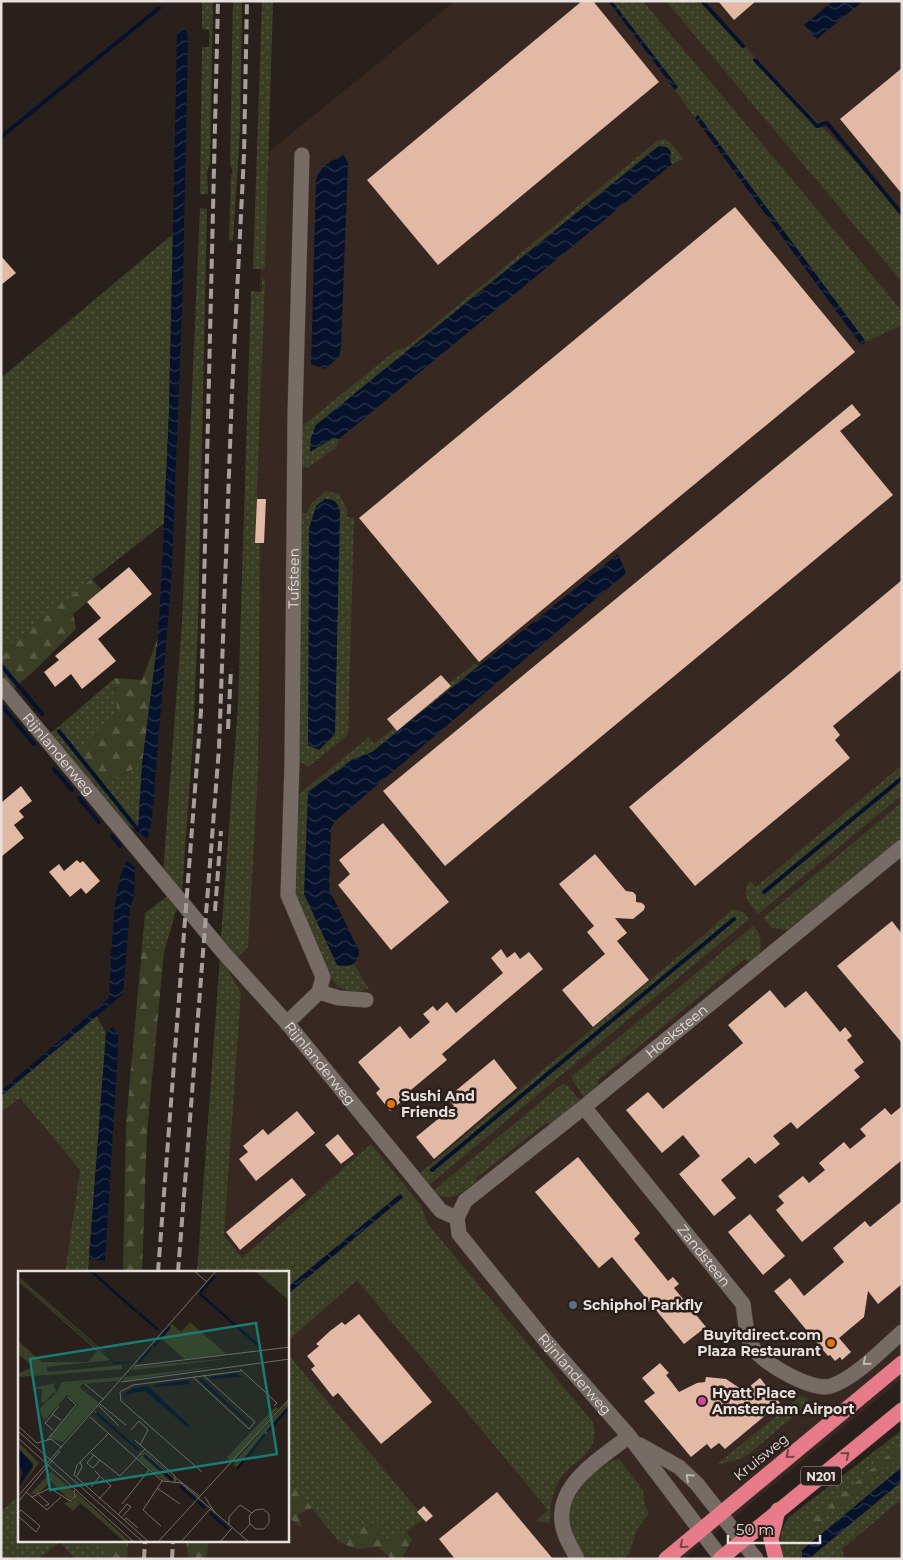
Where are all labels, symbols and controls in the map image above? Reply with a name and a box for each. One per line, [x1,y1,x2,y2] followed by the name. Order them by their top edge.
[284,548,303,609] street label: Tufsteen
[19,709,98,799] street label: Rijnlanderweg
[642,1000,711,1062] street label: Hoeksteen
[281,1018,360,1109] street label: Rijnlanderweg
[401,1087,475,1121] place label: Sushi And Friends
[385,1098,397,1110] marker: Sushi And Friends
[673,1221,735,1290] street label: Zandsteen
[18,1271,289,1542] inset map
[583,1296,703,1314] place label: Schiphol Parkfly
[567,1299,579,1311] marker: Schiphol Parkfly
[697,1326,821,1360] place label: Buyitdirect.com Plaza Restaurant
[534,1330,615,1419] street label: Rijnlanderweg
[825,1337,837,1349] marker: Buyitdirect.com Plaza Restaurant
[862,1357,871,1366] one-way arrow
[711,1384,855,1418] place label: Hyatt Place Amsterdam Airport
[696,1395,708,1407] marker: Hyatt Place Amsterdam Airport
[730,1429,792,1485] street label: Kruisweg
[786,1450,795,1458] one-way arrow
[841,1452,850,1461] one-way arrow
[801,1466,841,1485] road number: N201
[685,1474,694,1483] one-way arrow
[728,1512,820,1544] scale bar
[736,1520,774,1539] text: 50 m
[680,1539,689,1548] one-way arrow

